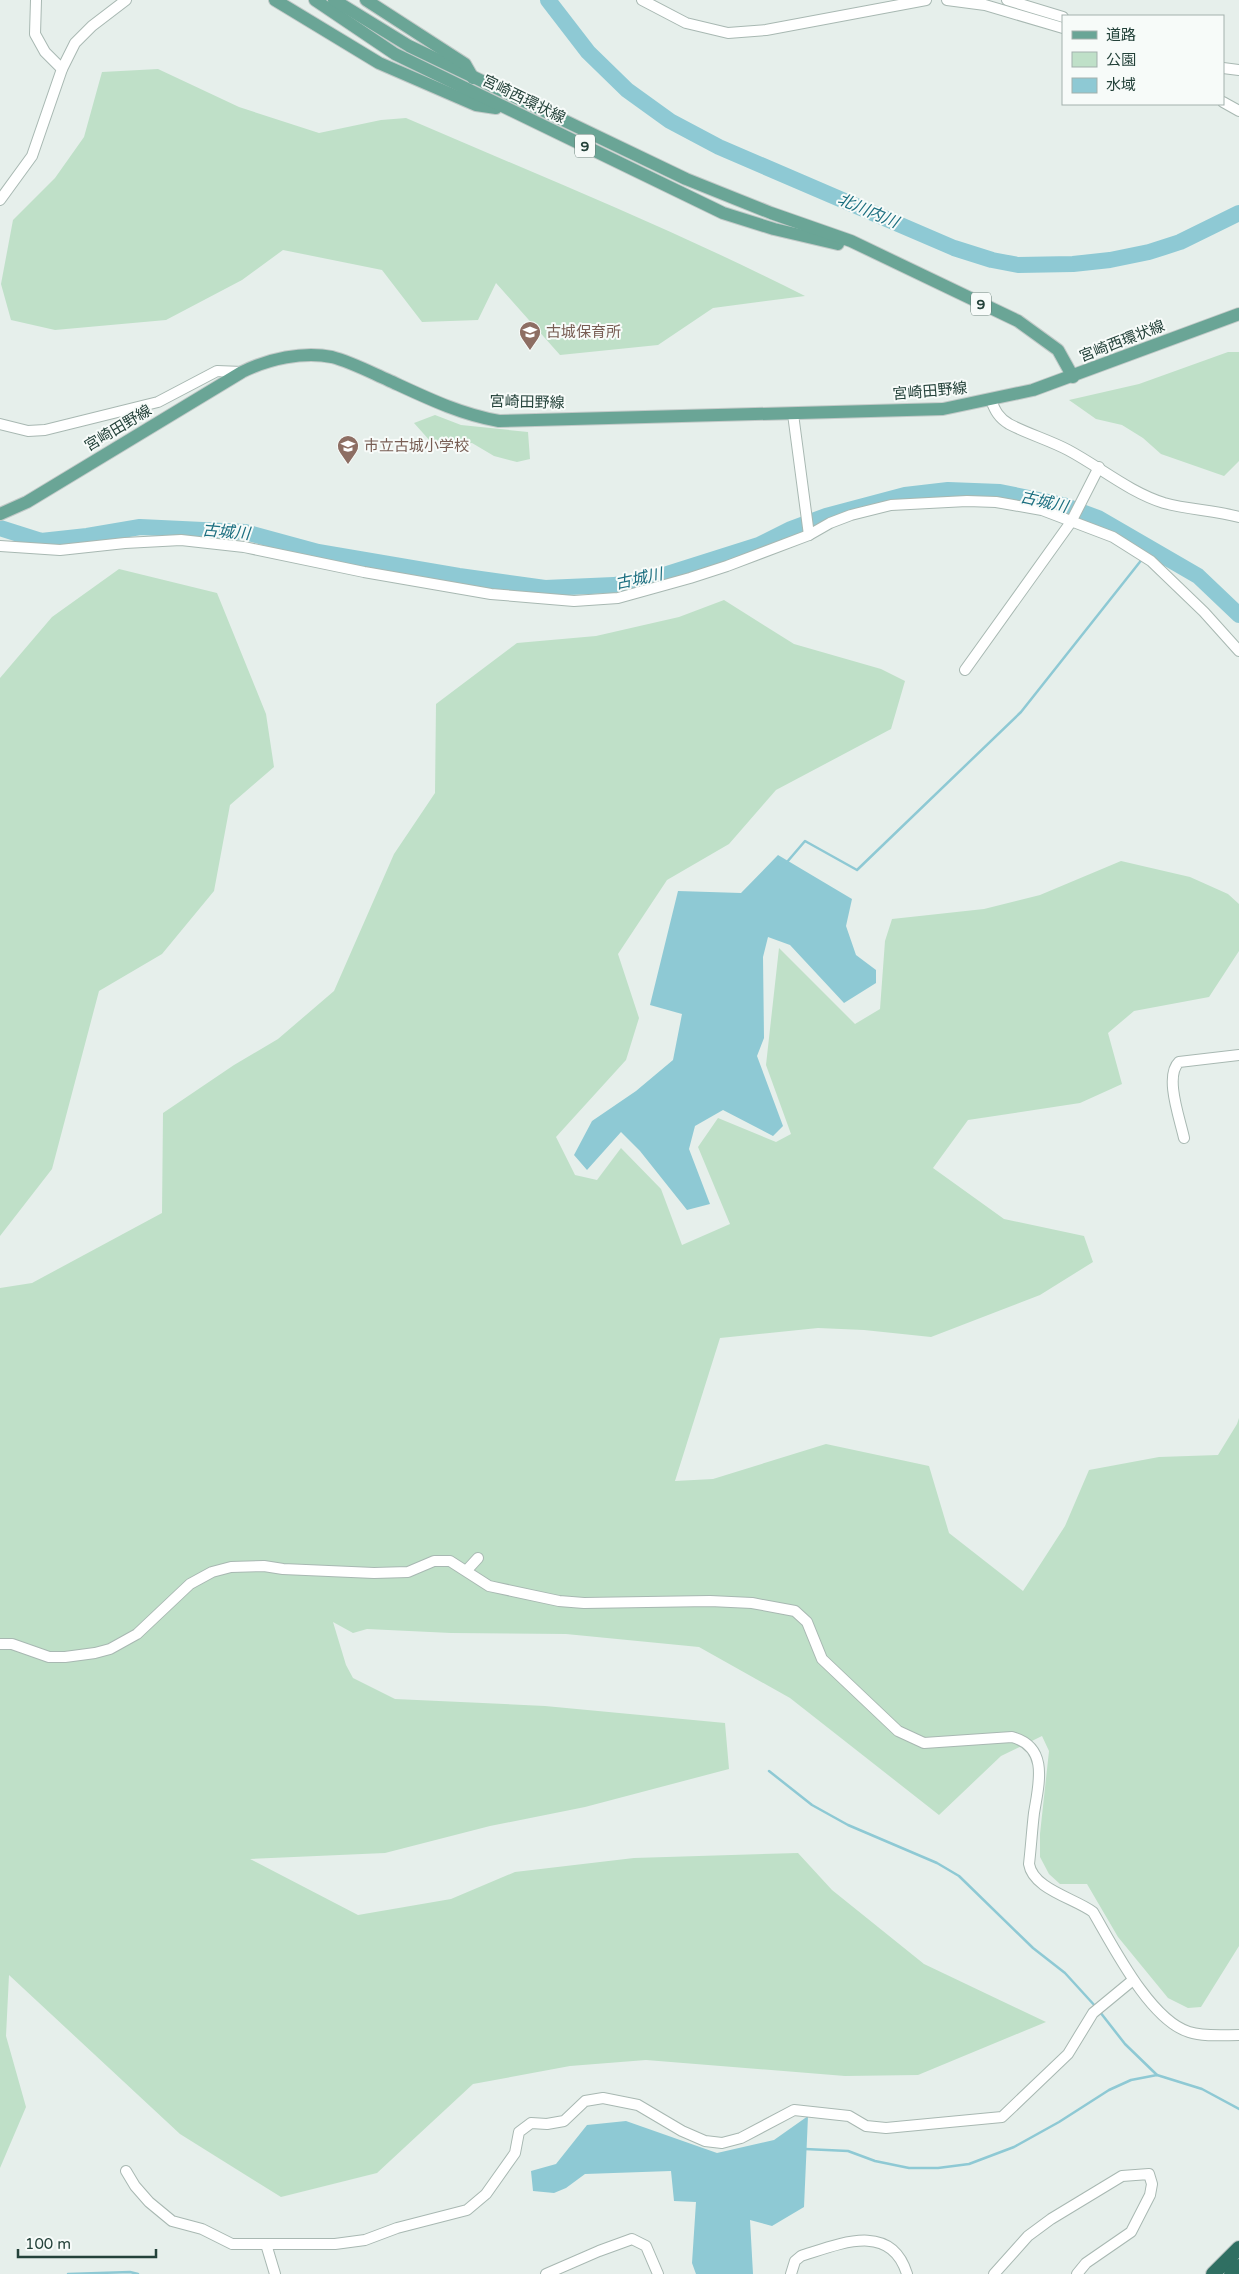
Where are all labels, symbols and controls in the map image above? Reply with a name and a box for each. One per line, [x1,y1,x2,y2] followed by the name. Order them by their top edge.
[1062,15,1224,105] legend
[1106,26,1136,44] text: 道路
[1106,51,1136,69] text: 公園
[480,71,568,127] street label: 宮崎西環状線
[1106,76,1136,94] text: 水域
[575,134,595,158] road number: 9
[835,189,903,233] water label: 北川内川
[971,292,991,316] road number: 9
[1077,316,1167,366] street label: 宮崎西環状線
[518,320,542,351] school or university icon: 古城保育所
[546,323,621,341] place label: 古城保育所
[892,379,968,403] street label: 宮崎田野線
[489,392,565,412] street label: 宮崎田野線
[81,401,155,455] street label: 宮崎田野線
[336,434,360,465] school or university icon: 市立古城小学校
[364,437,469,455] place label: 市立古城小学校
[1018,487,1072,518] water label: 古城川
[201,520,253,544] water label: 古城川
[613,564,667,594] water label: 古城川
[18,2226,155,2258] scale bar
[25,2235,71,2253] text: 100 m

